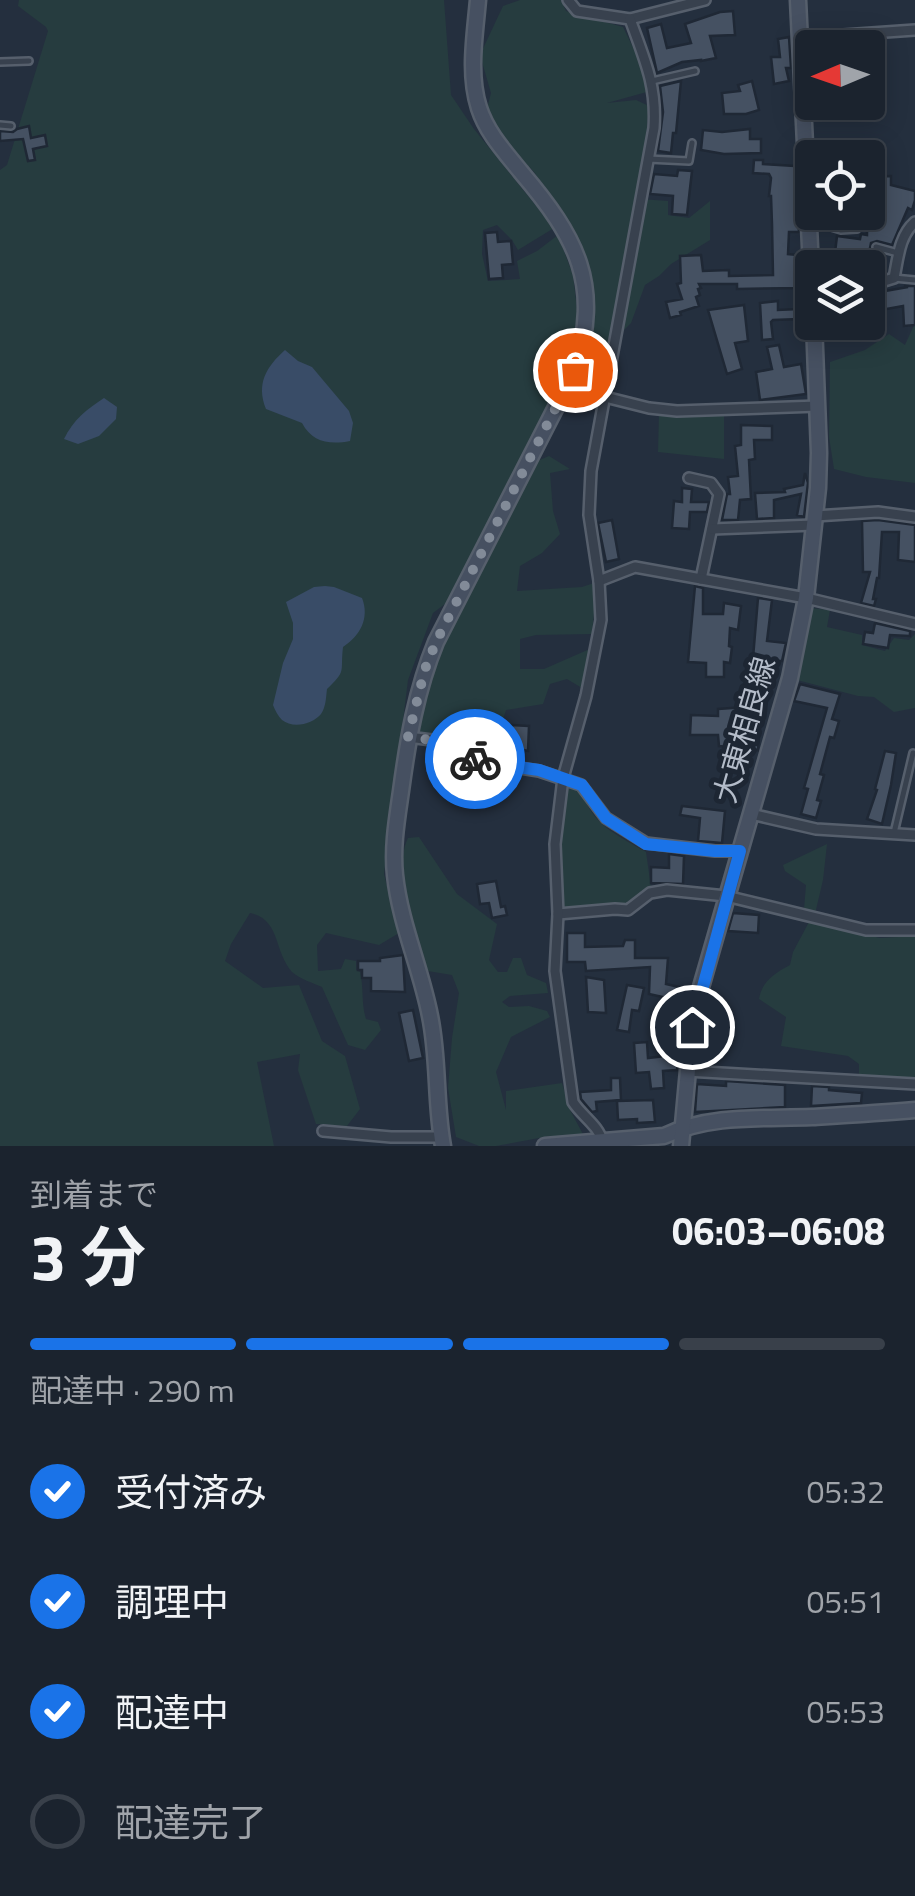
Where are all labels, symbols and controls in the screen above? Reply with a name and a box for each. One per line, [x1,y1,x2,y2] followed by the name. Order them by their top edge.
[795,30,885,120] north arrow
[795,30,885,340] map controls
[795,140,885,230] button: locate
[795,250,885,340] button: layers
[533,328,618,413] pin
[548,343,603,398] icon: bag
[701,651,787,808] street label: 大東相良線
[425,709,525,809] courier
[448,732,503,787] icon: bike
[650,985,735,1070] pin
[665,1000,720,1055] icon: home
[30,1170,158,1218] text: 到着まで
[672,1202,885,1260] text: 06:03–06:08
[30,1206,146,1305] text: 3 分
[30,1366,235,1414] text: 配達中 · 290 m
[115,1463,267,1521] text: 受付済み
[30,1464,85,1519] icon: check
[806,1467,885,1515] text: 05:32
[115,1573,229,1631] text: 調理中
[30,1574,85,1629] icon: check
[806,1577,885,1625] text: 05:51
[115,1683,229,1741] text: 配達中
[30,1684,85,1739] icon: check
[806,1687,885,1735] text: 05:53
[115,1793,267,1851] text: 配達完了

